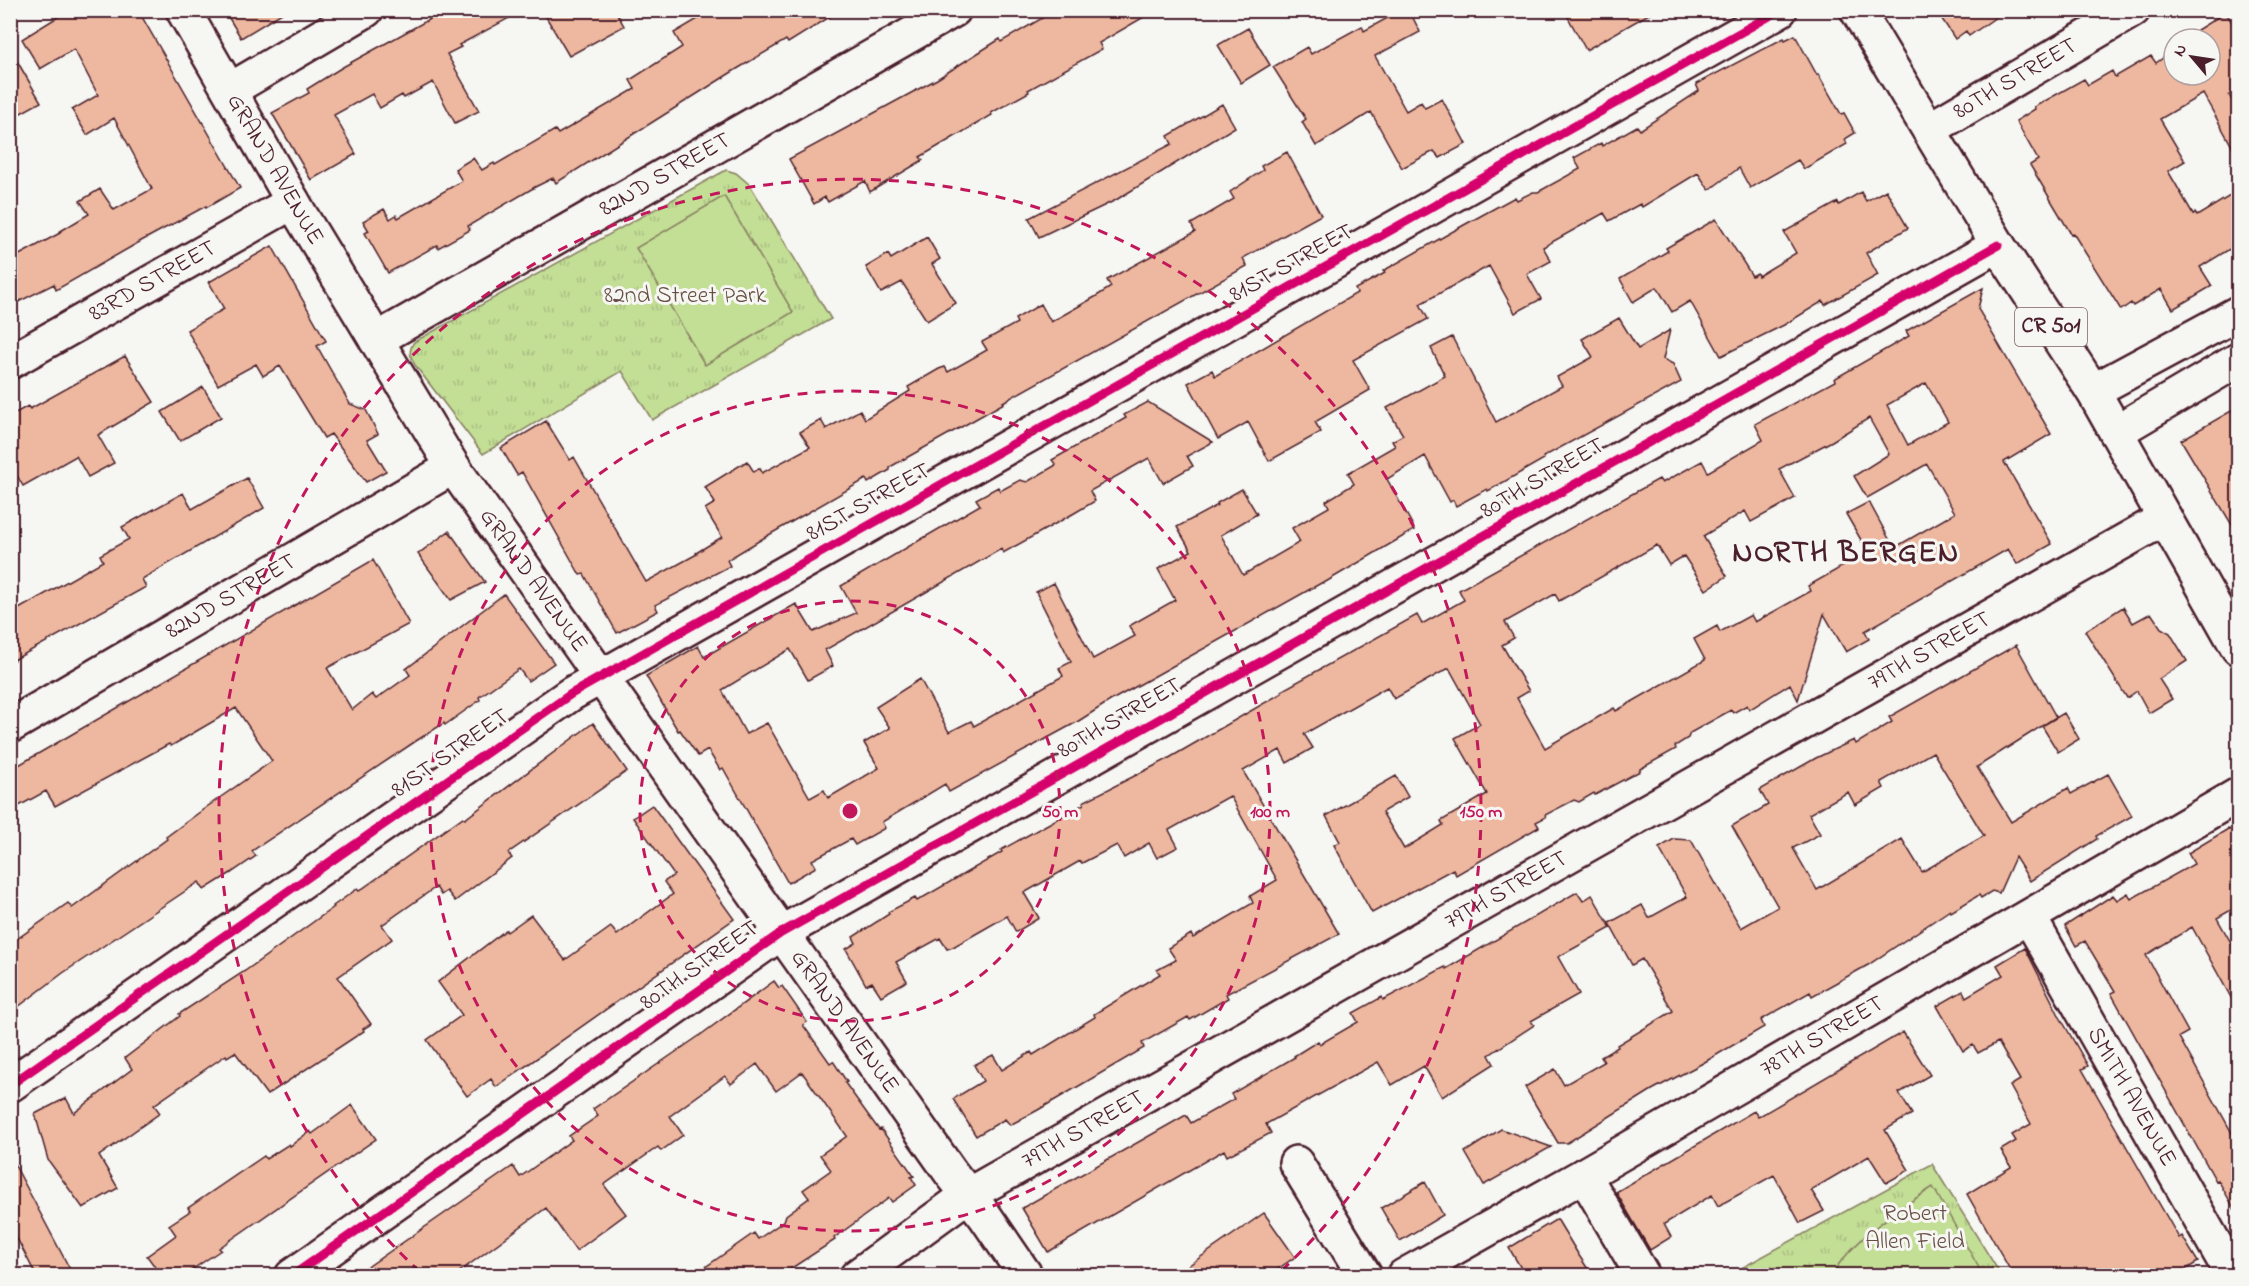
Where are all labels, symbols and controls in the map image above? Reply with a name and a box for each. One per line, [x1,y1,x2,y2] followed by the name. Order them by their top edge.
[2162,27,2222,87] north arrow
[1947,29,2084,129] street label: 80TH STREET
[2168,40,2194,61] text: N
[217,87,332,252] street label: GRAND AVENUE
[593,123,738,226] street label: 82ND STREET
[1224,215,1361,313] street label: 81ST STREET
[83,231,223,331] street label: 83RD STREET
[604,279,767,314] park label: 82nd Street Park
[2015,308,2087,346] road number: CR 501
[1474,429,1612,529] street label: 80TH STREET
[801,454,938,552] street label: 81ST STREET
[470,501,596,660] street label: GRAND AVENUE
[1732,532,1960,576] district label: NORTH BERGEN
[159,545,303,649] street label: 82ND STREET
[1862,602,1998,700] street label: 79TH STREET
[1051,669,1189,769] street label: 80TH STREET
[385,700,517,808] street label: 81ST STREET
[1042,800,1078,826] text: 50 m
[1250,800,1290,826] text: 100 m
[1460,800,1502,826] text: 150 m
[840,801,860,821] centre of rings
[1439,842,1575,939] street label: 79TH STREET
[633,912,767,1020] street label: 80TH STREET
[781,943,908,1101] street label: GRAND AVENUE
[1754,987,1891,1086] street label: 78TH STREET
[2078,1021,2185,1173] street label: SMITH AVENUE
[1016,1081,1151,1178] street label: 79TH STREET
[1865,1197,1965,1260] park label: Robert Allen Field

